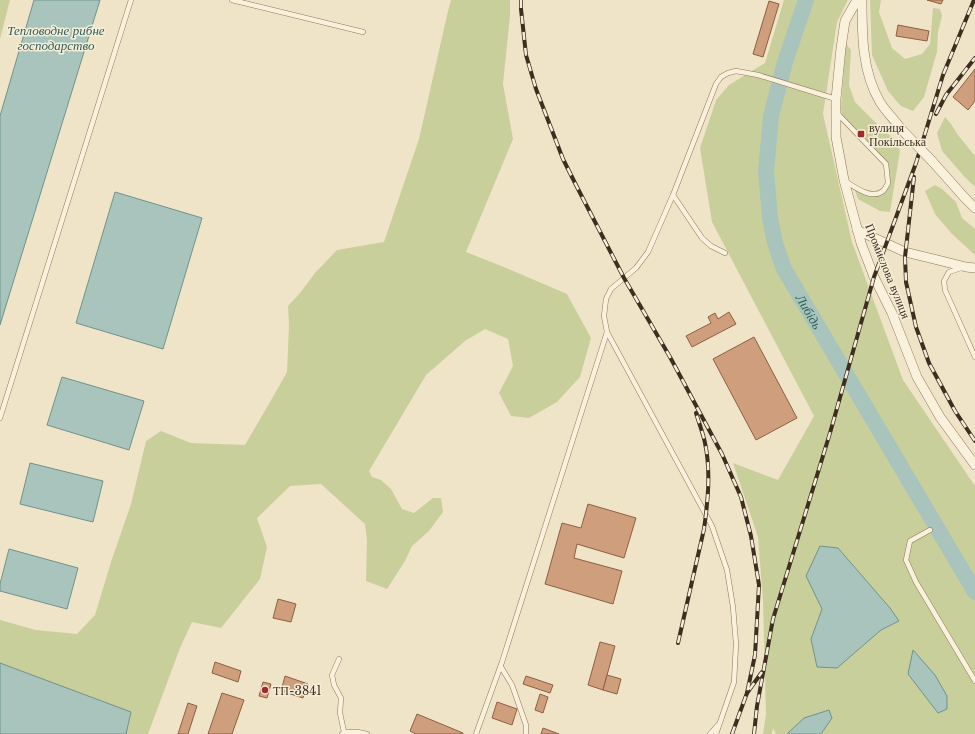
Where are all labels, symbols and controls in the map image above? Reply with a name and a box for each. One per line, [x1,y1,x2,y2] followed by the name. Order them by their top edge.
[7,22,105,54] water label: Тепловодне рибне господарство
[869,120,927,149] place label: вулиця Покільська
[856,129,866,139] marker: вулиця Покільська
[862,221,914,321] street label: Промислова вулиця
[792,290,826,332] water label: Либідь
[273,683,322,698] place label: ТП-3841
[260,685,270,695] marker: ТП-3841

